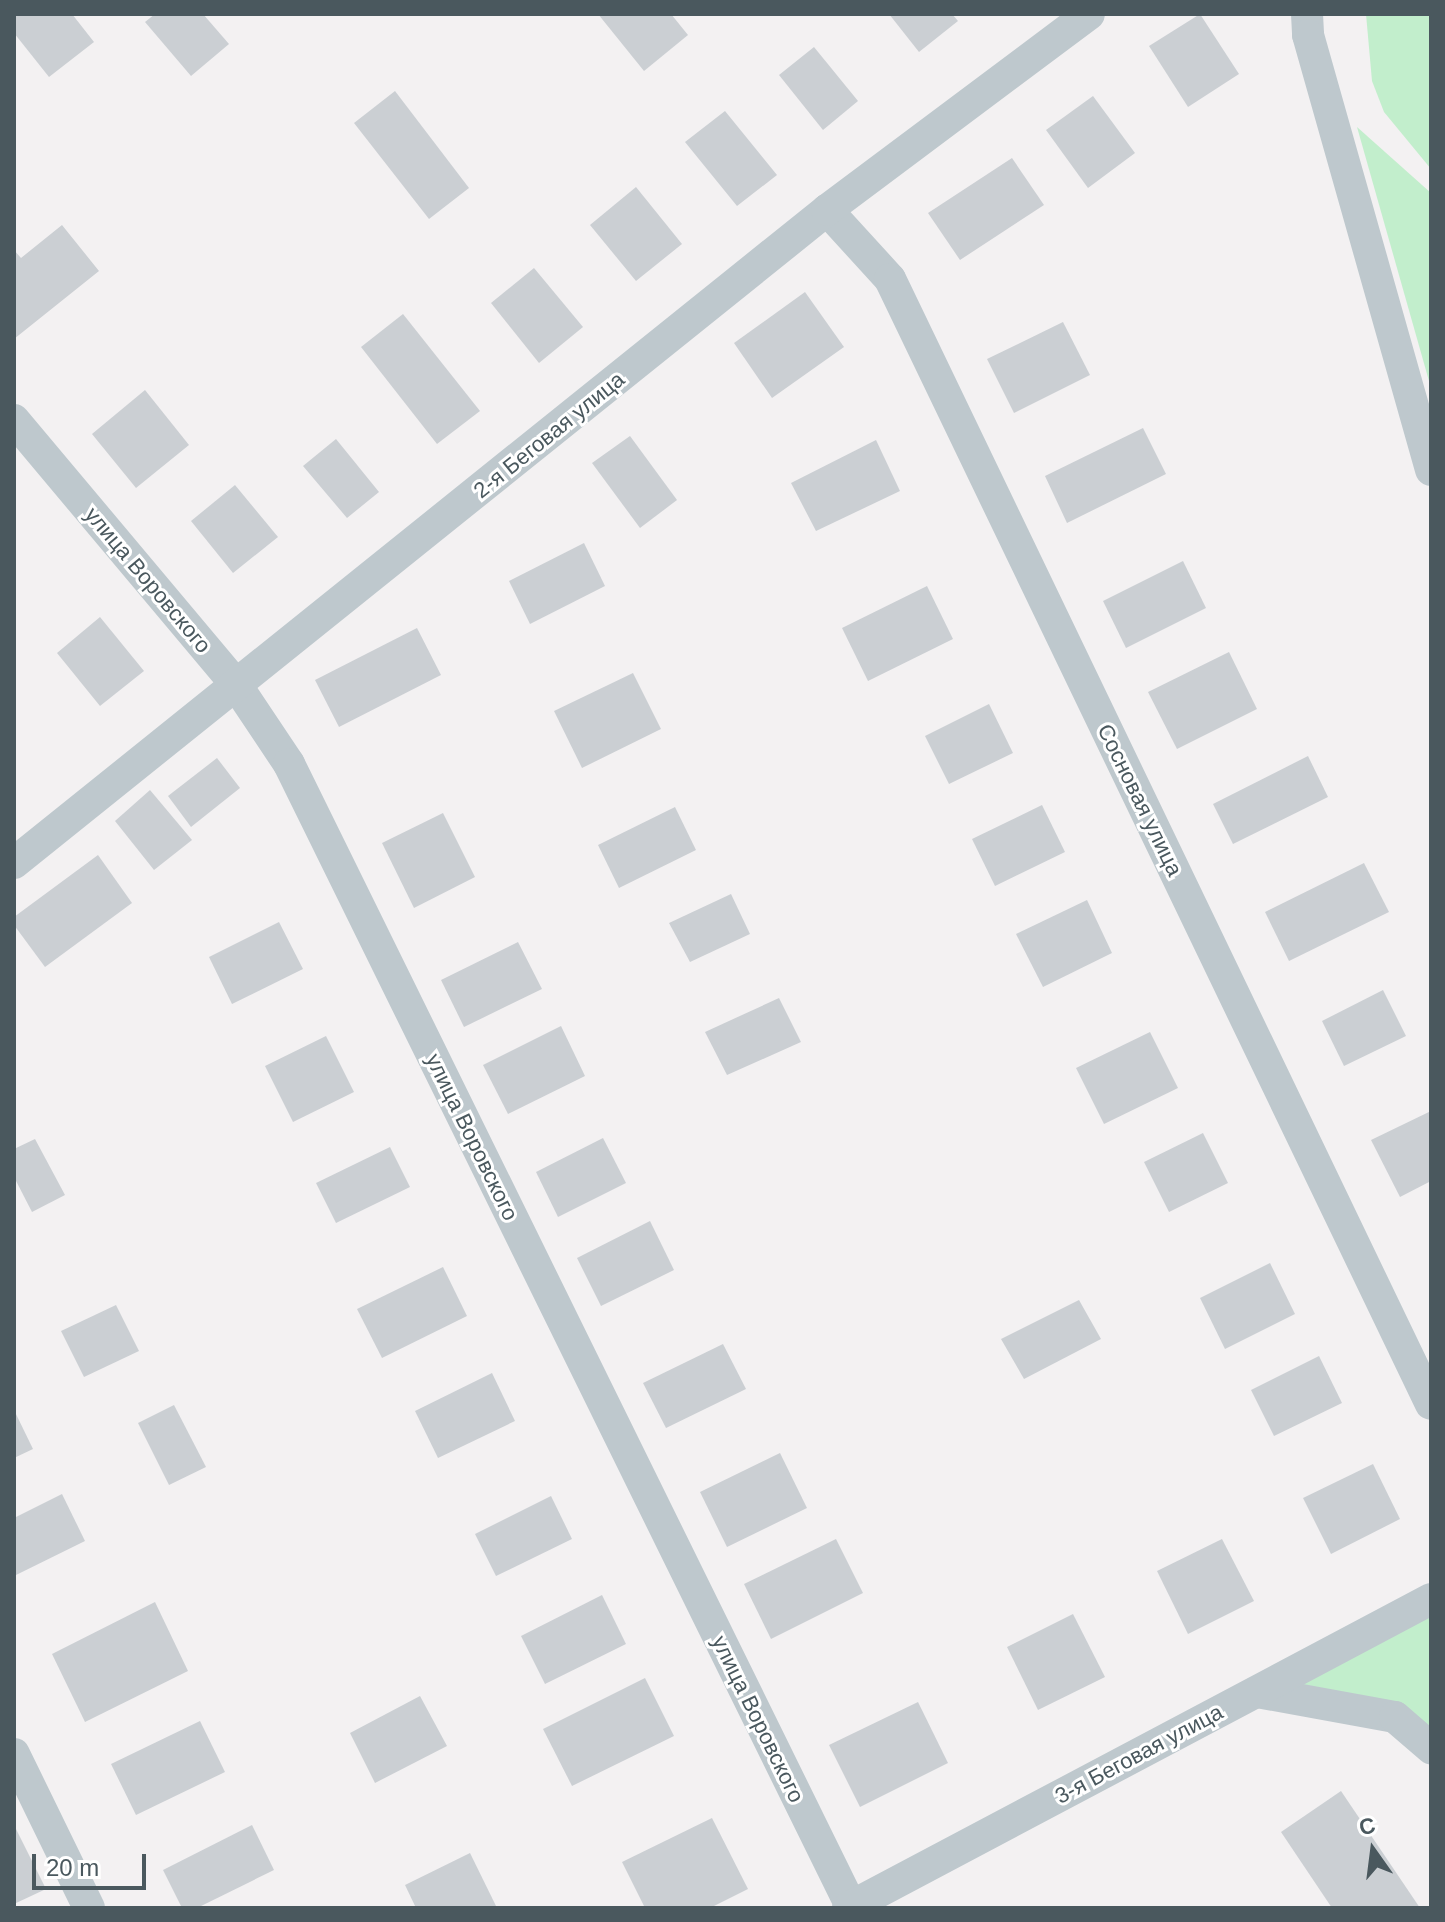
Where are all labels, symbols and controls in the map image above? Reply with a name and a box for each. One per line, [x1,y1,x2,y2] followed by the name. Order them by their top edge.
[468,366,630,504] street label: 2-я Беговая улица
[79,502,217,658] street label: улица Воровского
[1092,720,1188,880] street label: Сосновая улица
[420,1049,524,1225] street label: улица Воровского
[706,1631,810,1807] street label: улица Воровского
[1051,1699,1227,1809] street label: 3-я Беговая улица
[1333,1810,1413,1890] north arrow
[1356,1812,1378,1840] text: С
[36,1838,150,1888] scale bar
[46,1854,99,1881] text: 20 m

